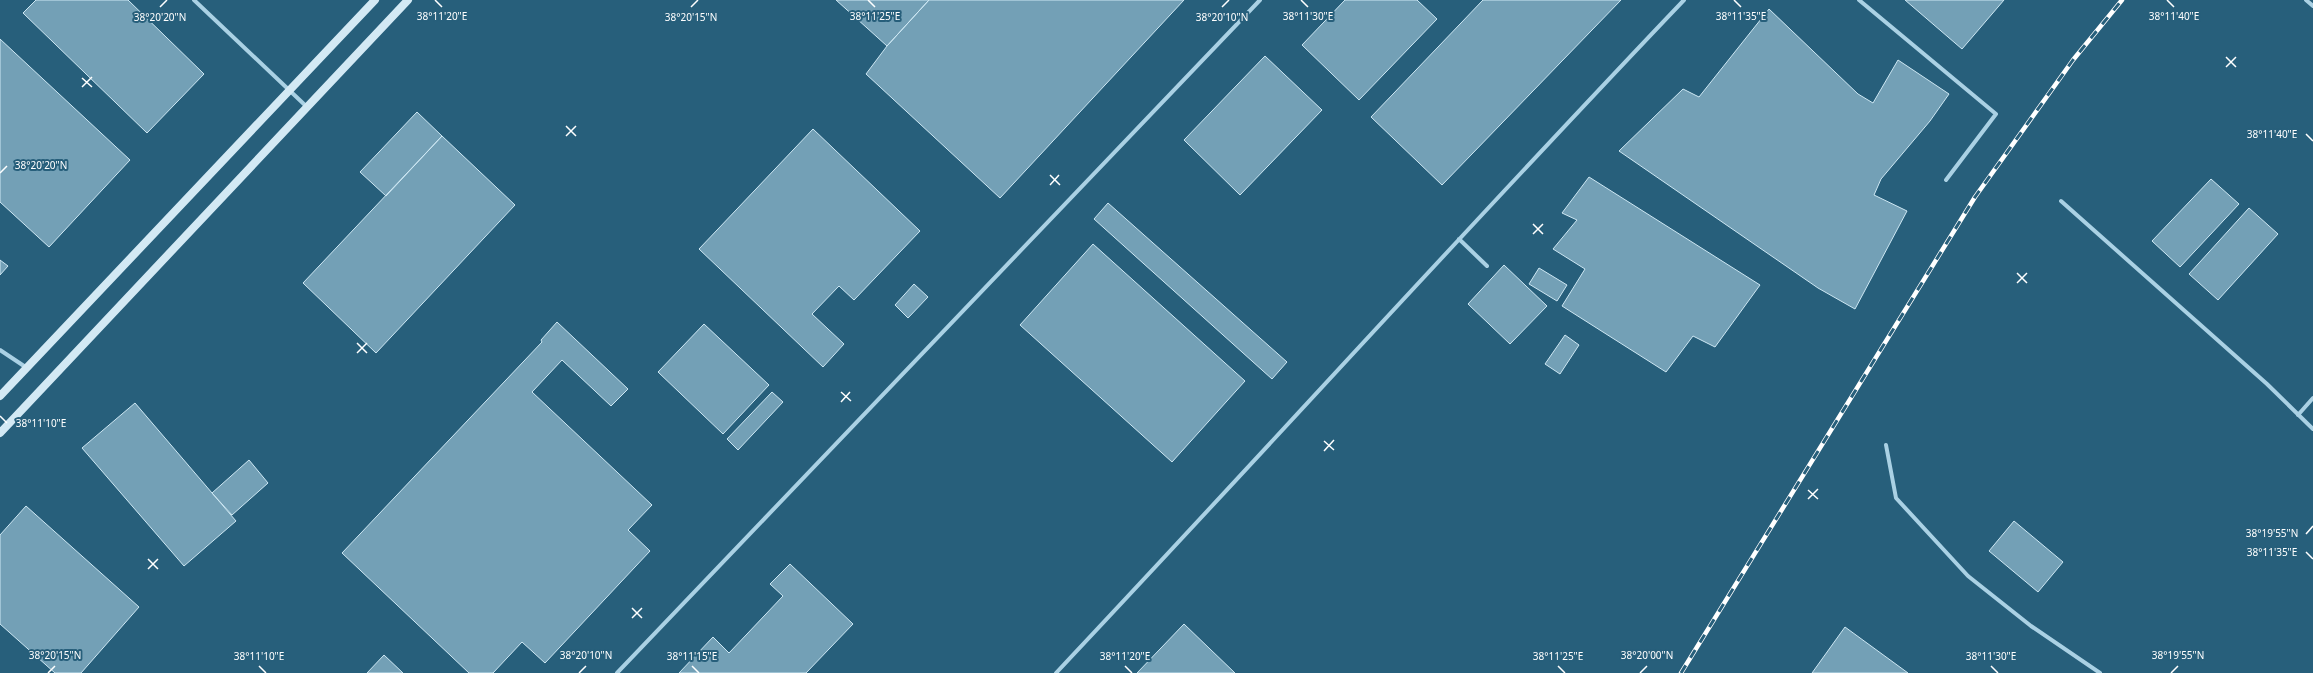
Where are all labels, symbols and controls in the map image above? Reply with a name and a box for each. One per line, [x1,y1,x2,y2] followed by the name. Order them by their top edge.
[417,9,467,23] text: 38°11'20"E
[850,9,900,23] text: 38°11'25"E
[1283,9,1333,23] text: 38°11'30"E
[1716,9,1766,23] text: 38°11'35"E
[2149,9,2199,23] text: 38°11'40"E
[134,10,186,24] text: 38°20'20"N
[665,10,717,24] text: 38°20'15"N
[1196,10,1248,24] text: 38°20'10"N
[2247,127,2297,141] text: 38°11'40"E
[15,158,67,172] text: 38°20'20"N
[16,416,66,430] text: 38°11'10"E
[2246,526,2298,540] text: 38°19'55"N
[2247,545,2297,559] text: 38°11'35"E
[29,648,81,662] text: 38°20'15"N
[560,648,612,662] text: 38°20'10"N
[1621,648,1673,662] text: 38°20'00"N
[2152,648,2204,662] text: 38°19'55"N
[234,649,284,663] text: 38°11'10"E
[667,649,717,663] text: 38°11'15"E
[1100,649,1150,663] text: 38°11'20"E
[1533,649,1583,663] text: 38°11'25"E
[1966,649,2016,663] text: 38°11'30"E

